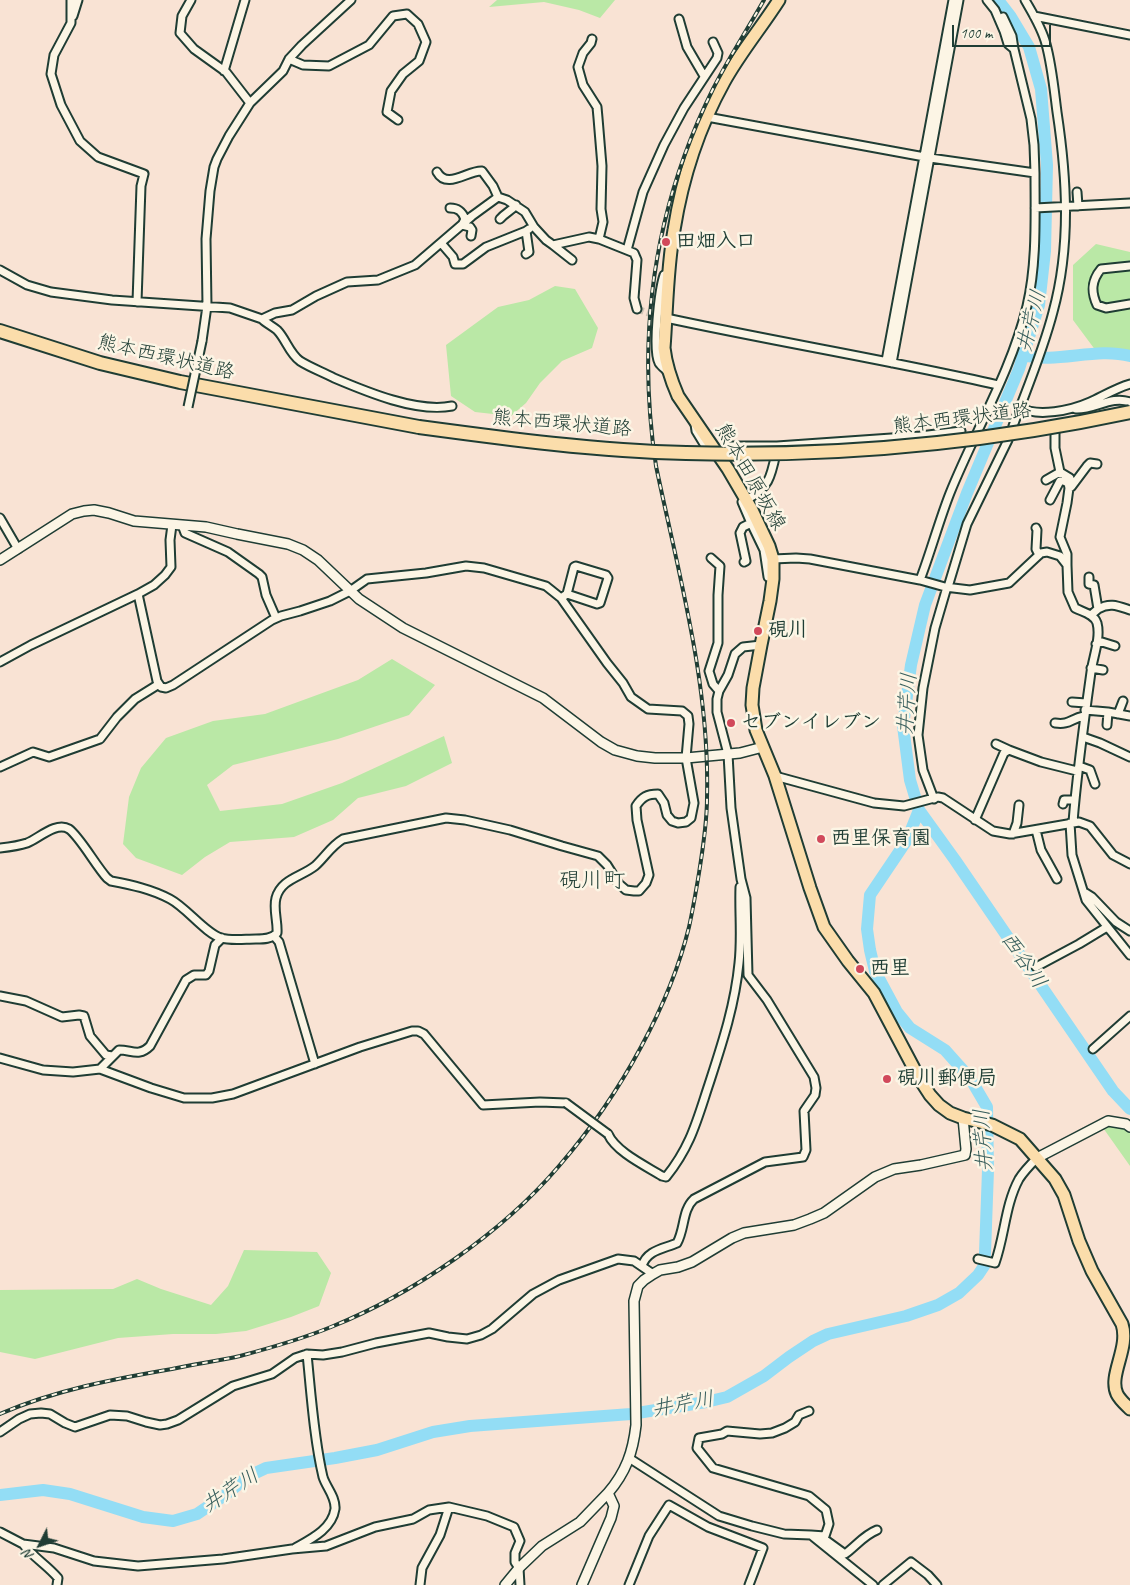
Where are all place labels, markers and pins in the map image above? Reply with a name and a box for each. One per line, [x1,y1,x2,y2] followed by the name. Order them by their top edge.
[676,230,756,254] place label: 田畑入口
[660,236,672,248] marker: 田畑入口
[768,619,808,643] place label: 硯川
[752,625,764,637] marker: 硯川
[741,711,881,735] place label: セブンイレブン
[725,717,737,729] marker: セブンイレブン
[831,827,931,851] place label: 西里保育園
[815,833,827,845] marker: 西里保育園
[870,957,910,981] place label: 西里
[854,963,866,975] marker: 西里
[897,1067,997,1091] place label: 硯川郵便局
[881,1073,893,1085] marker: 硯川郵便局

